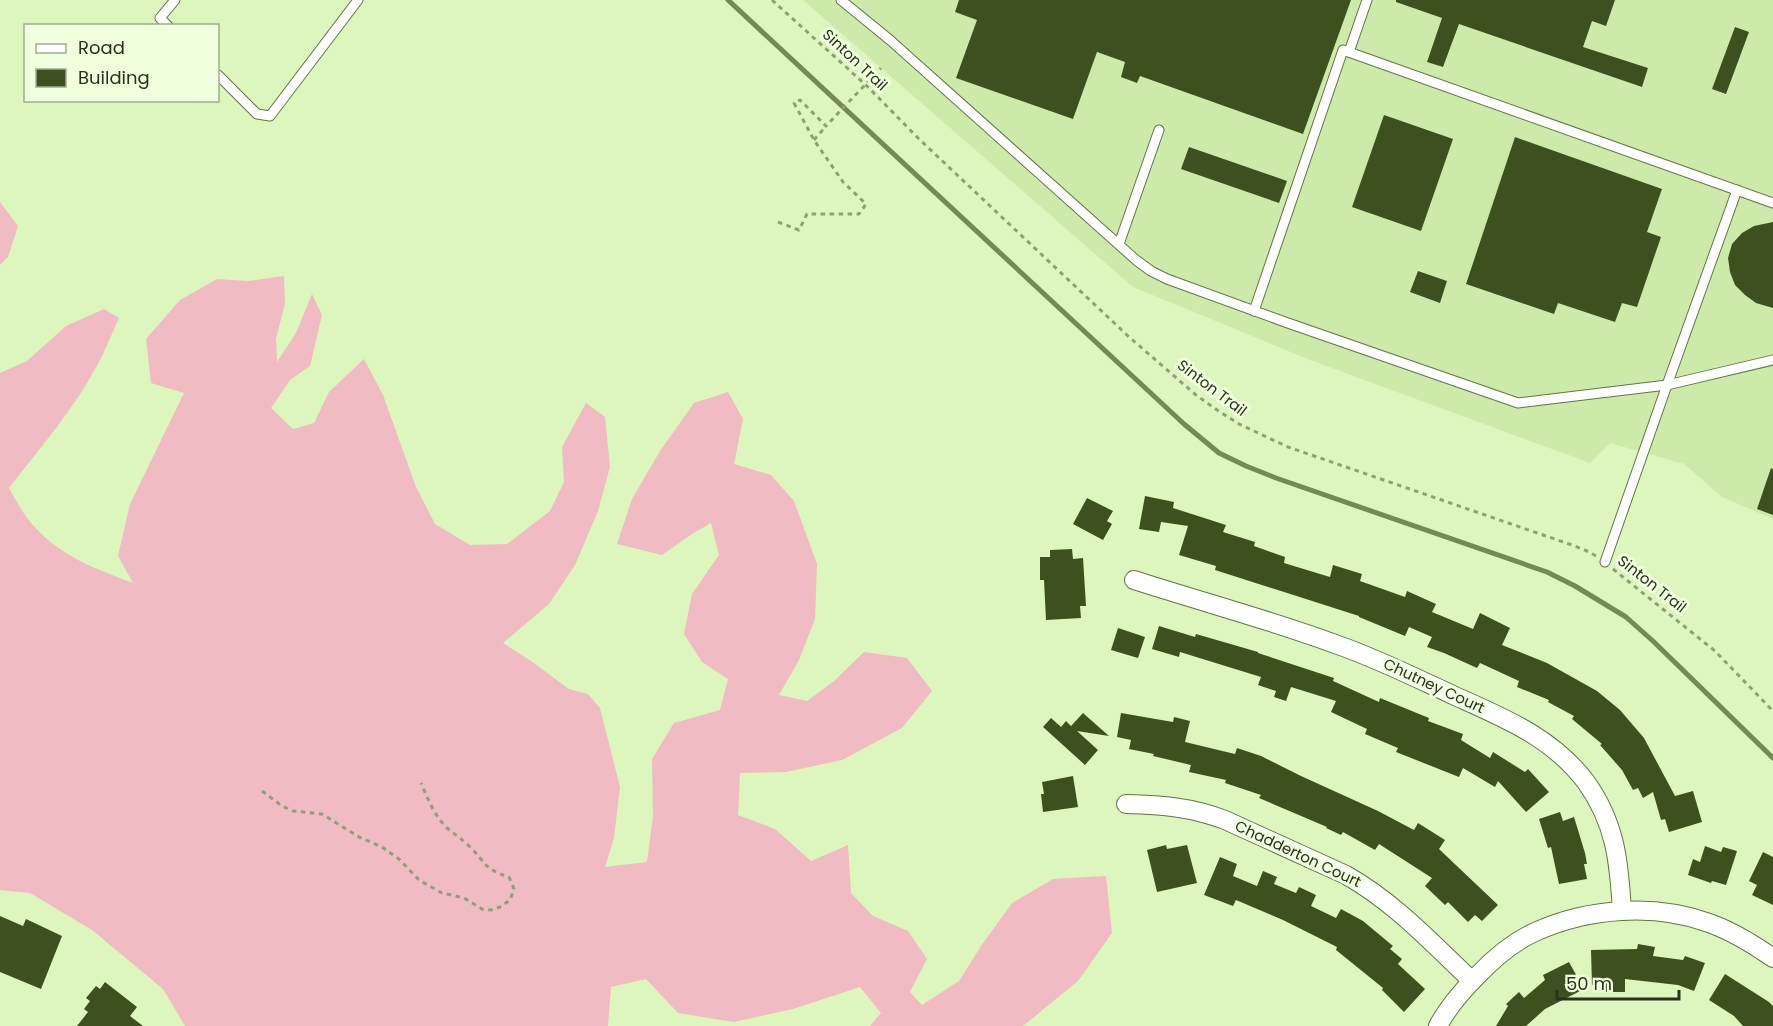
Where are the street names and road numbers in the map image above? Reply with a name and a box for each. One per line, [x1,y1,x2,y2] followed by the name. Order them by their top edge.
[818,24,892,95] street label: Sinton Trail
[1173,355,1251,421] street label: Sinton Trail
[1614,550,1691,617] street label: Sinton Trail
[1380,653,1488,718] street label: Chutney Court
[1232,815,1365,892] street label: Chadderton Court

